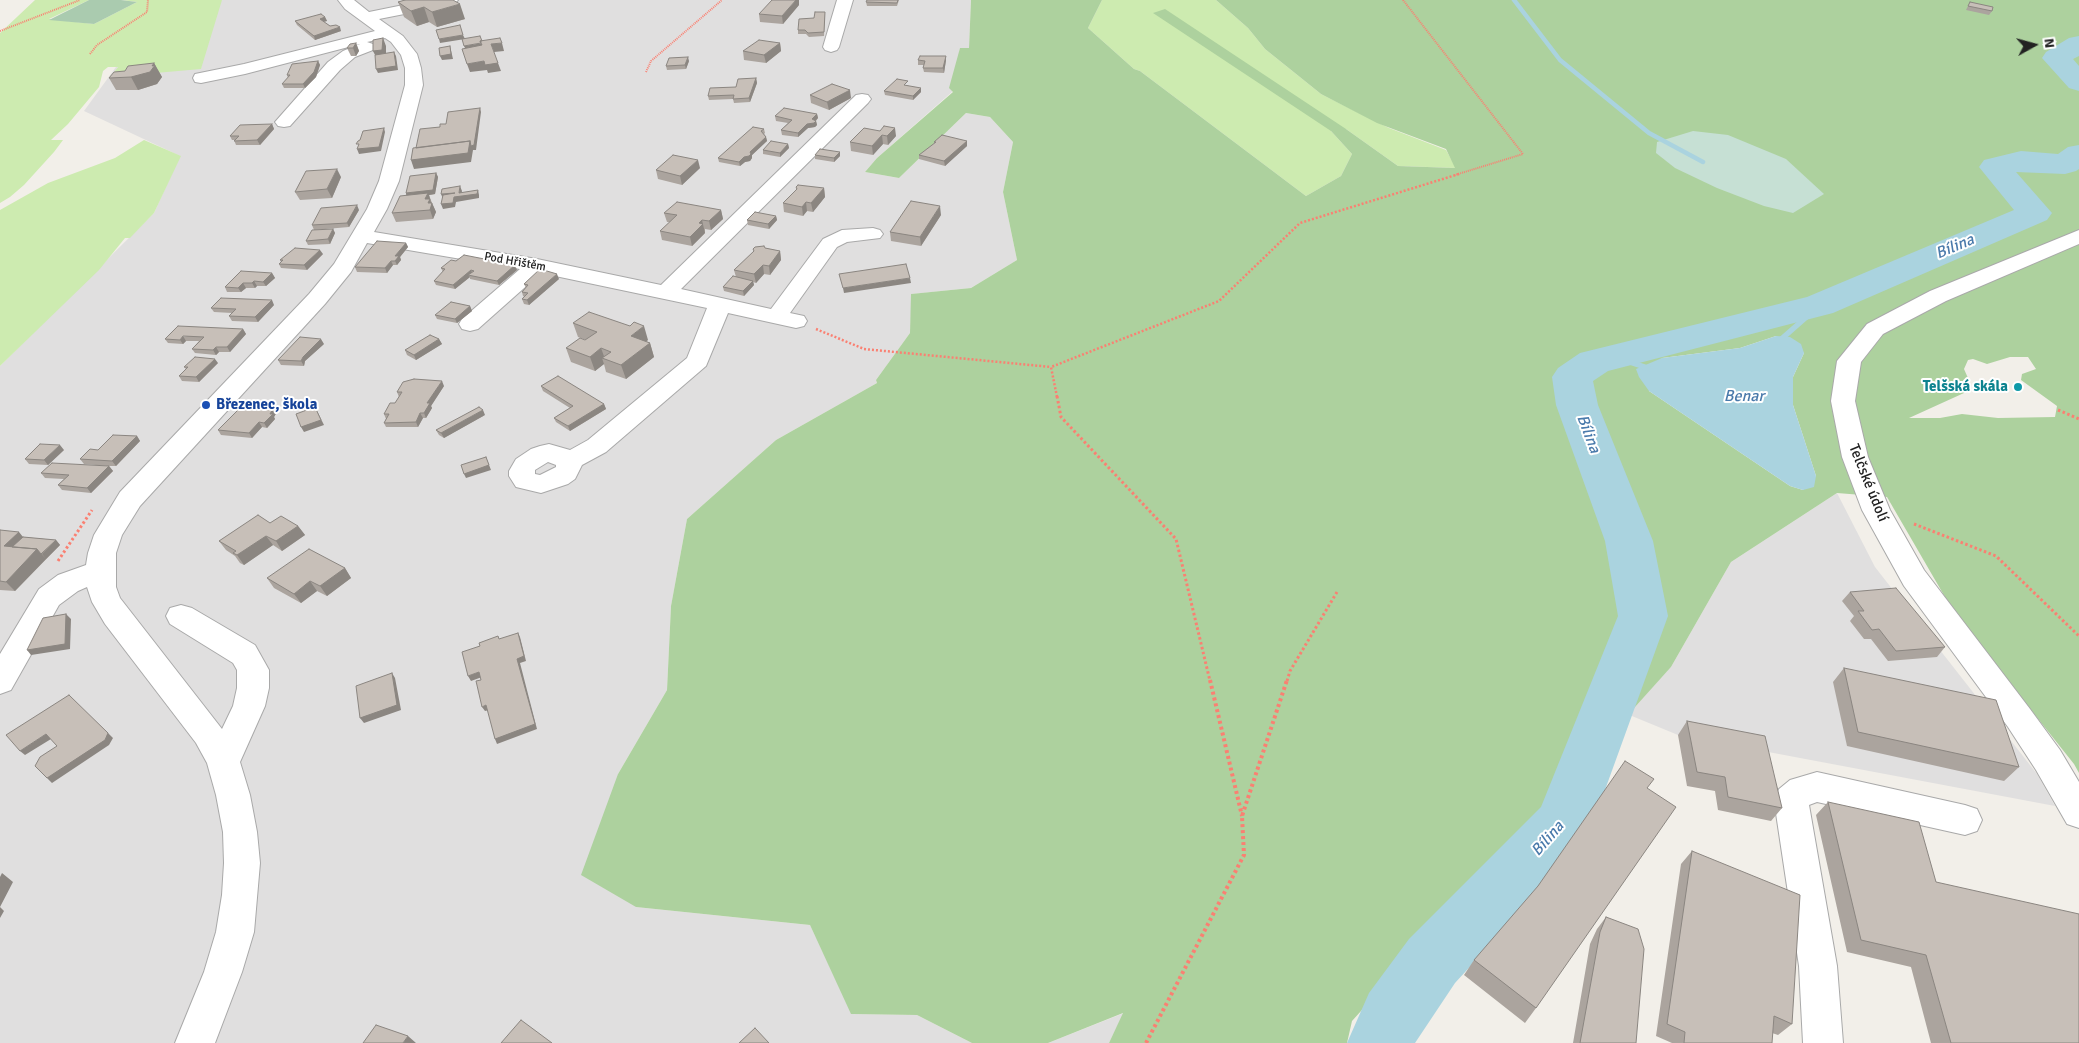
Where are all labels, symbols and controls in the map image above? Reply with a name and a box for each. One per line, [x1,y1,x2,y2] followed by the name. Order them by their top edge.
[2009,20,2059,70] north arrow
[2040,37,2058,49] text: N
[1933,230,1977,264] water label: Bílina
[483,249,547,275] street label: Pod Hřištěm
[1923,378,2008,396] place label: Telšská skála
[2012,381,2024,393] marker: Telšská skála
[1724,387,1764,407] water label: Benar
[216,396,317,414] place label: Březenec, škola
[200,399,212,411] marker: Březenec, škola
[1572,412,1604,456] water label: Bílina
[1844,442,1892,524] street label: Telčské údolí
[1528,818,1568,860] water label: Bílina

